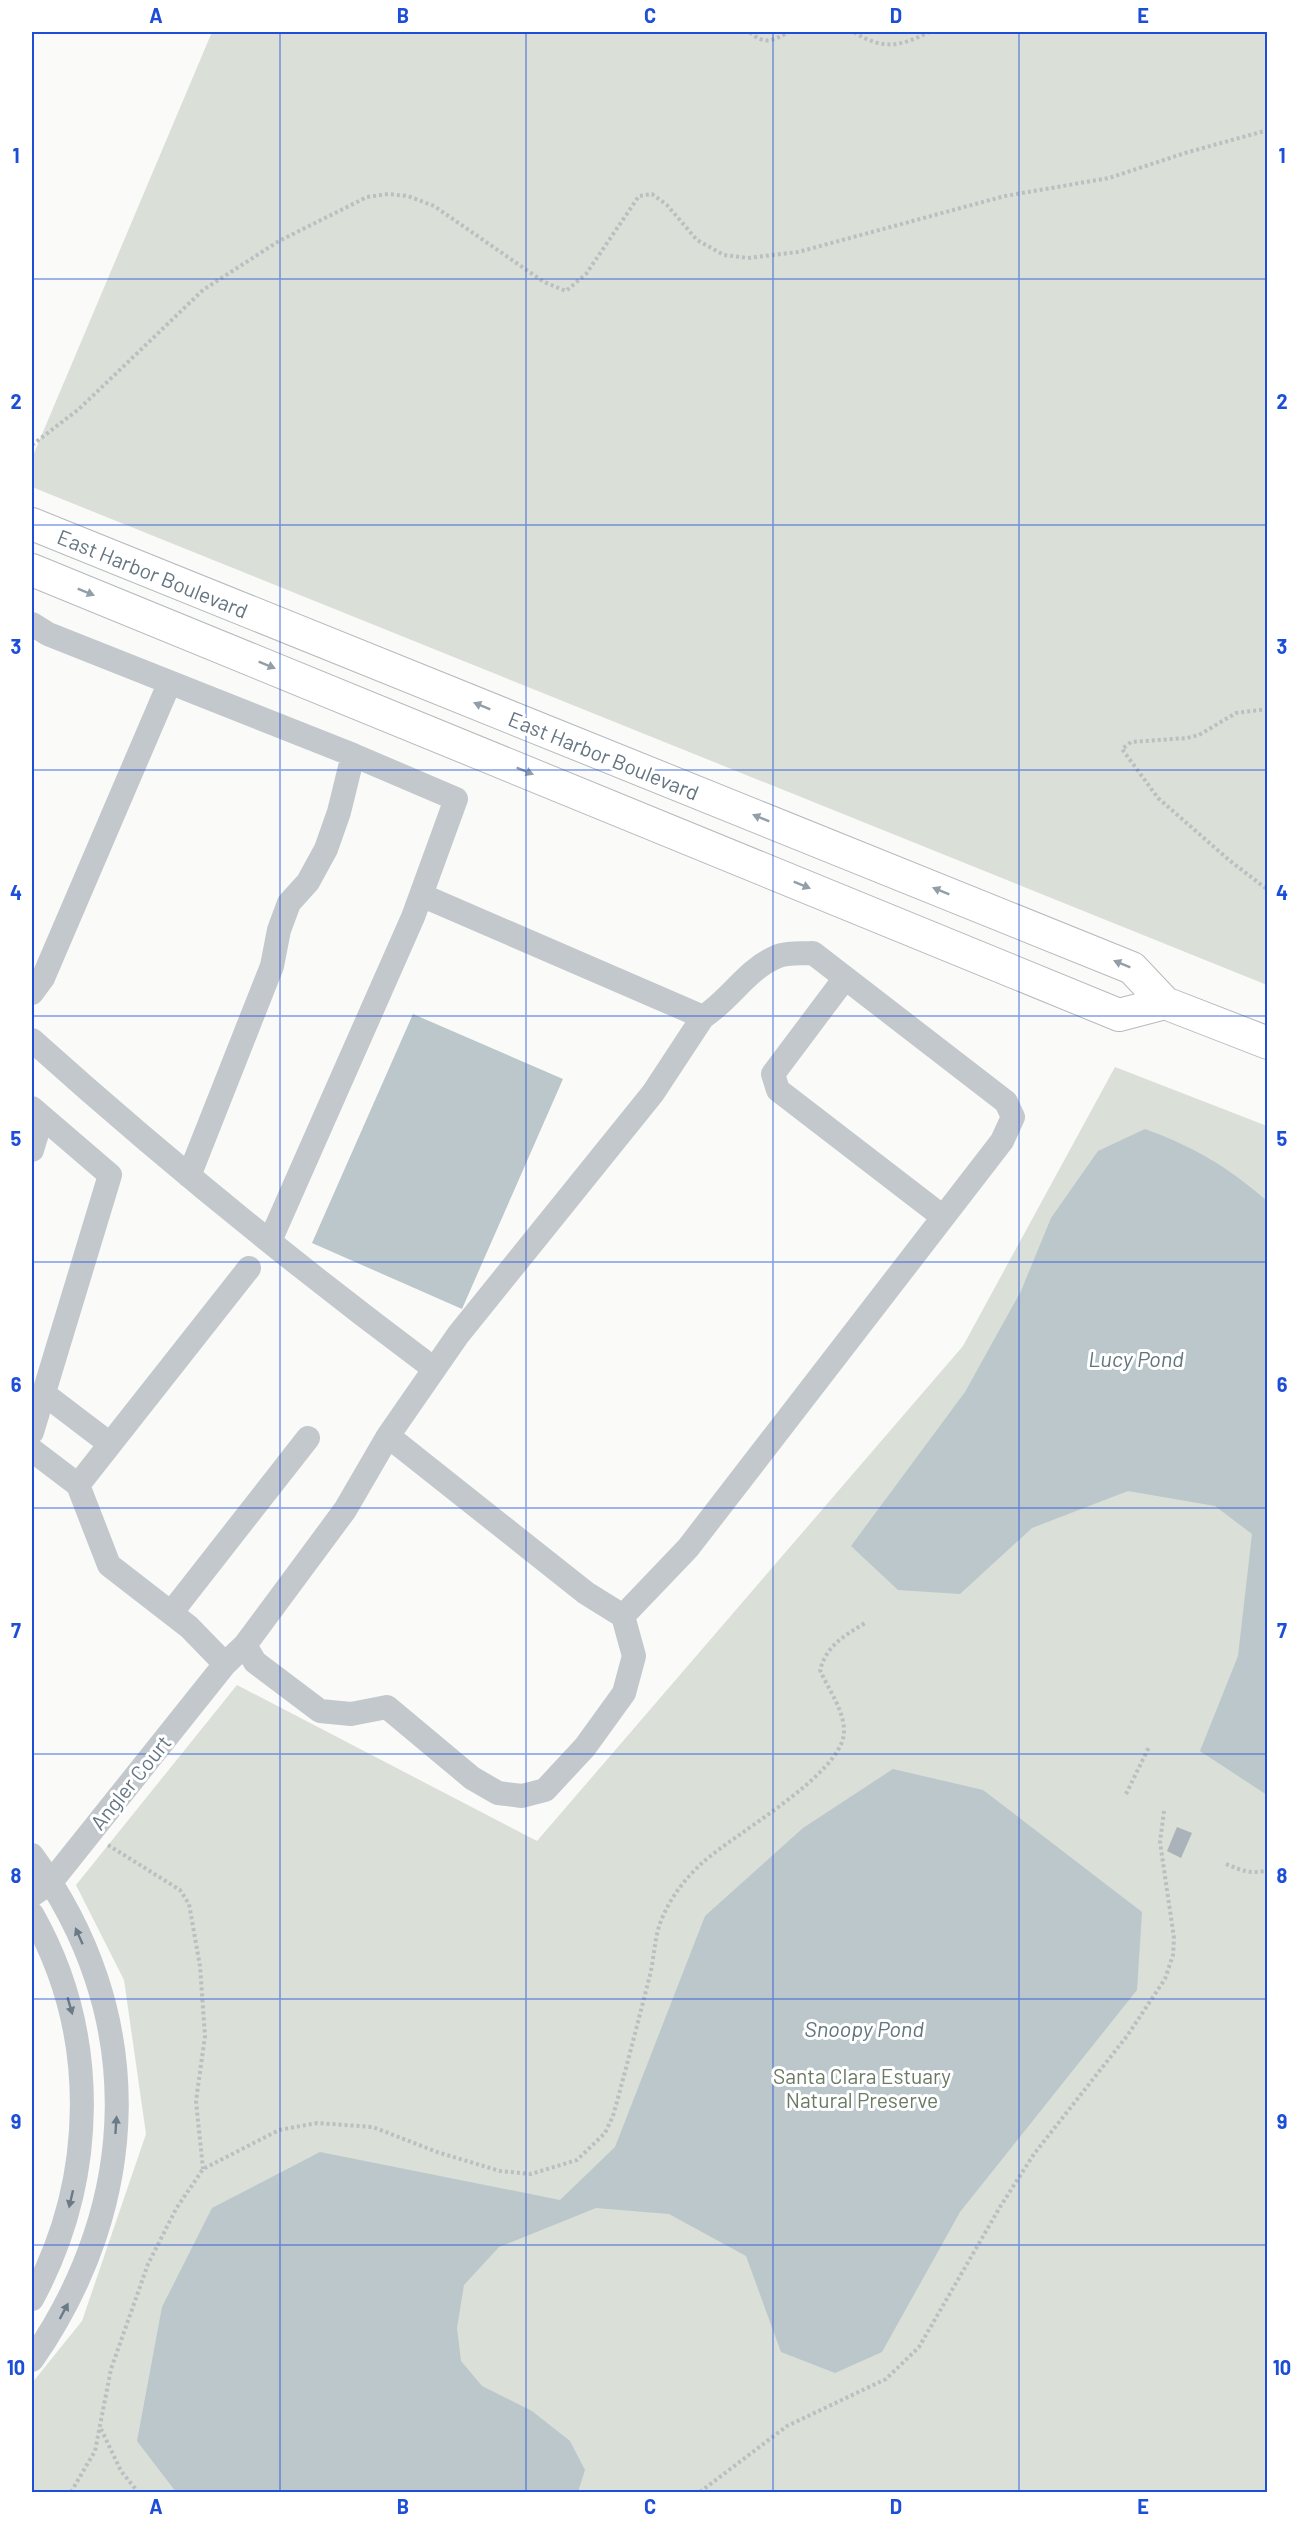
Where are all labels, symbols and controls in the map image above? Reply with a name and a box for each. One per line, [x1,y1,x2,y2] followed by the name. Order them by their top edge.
[149,3,163,27] text: A
[397,3,409,27] text: B
[644,3,656,27] text: C
[890,3,902,27] text: D
[1137,3,1149,27] text: E
[12,143,20,167] text: 1
[1278,143,1286,167] text: 1
[10,389,22,413] text: 2
[1276,389,1288,413] text: 2
[54,523,252,623] street label: East Harbor Boulevard
[77,588,95,597] one-way arrow
[11,634,21,658] text: 3
[1277,634,1287,658] text: 3
[258,660,276,670] one-way arrow
[473,701,491,711] one-way arrow
[505,705,703,805] street label: East Harbor Boulevard
[516,766,534,776] one-way arrow
[751,813,769,823] one-way arrow
[10,880,22,904] text: 4
[1276,880,1288,904] text: 4
[793,881,811,890] one-way arrow
[932,886,950,896] one-way arrow
[1113,959,1131,968] one-way arrow
[11,1126,22,1150] text: 5
[1277,1126,1288,1150] text: 5
[1088,1345,1184,1371] water label: Lucy Pond
[11,1372,22,1396] text: 6
[1277,1372,1288,1396] text: 6
[11,1618,21,1642] text: 7
[1277,1618,1287,1642] text: 7
[84,1730,176,1834] street label: Angler Court
[11,1863,22,1887] text: 8
[1277,1863,1288,1887] text: 8
[75,1927,84,1944] one-way arrow
[66,1997,75,2015] one-way arrow
[804,2015,924,2041] water label: Snoopy Pond
[773,2063,951,2112] park label: Santa Clara Estuary Natural Preserve
[11,2109,21,2133] text: 9
[1277,2109,1287,2133] text: 9
[111,2116,120,2135] one-way arrow
[66,2190,76,2209] one-way arrow
[59,2303,69,2320] one-way arrow
[7,2355,25,2379] text: 10
[1273,2355,1291,2379] text: 10
[149,2494,163,2518] text: A
[397,2494,409,2518] text: B
[644,2494,656,2518] text: C
[890,2494,902,2518] text: D
[1137,2494,1149,2518] text: E

